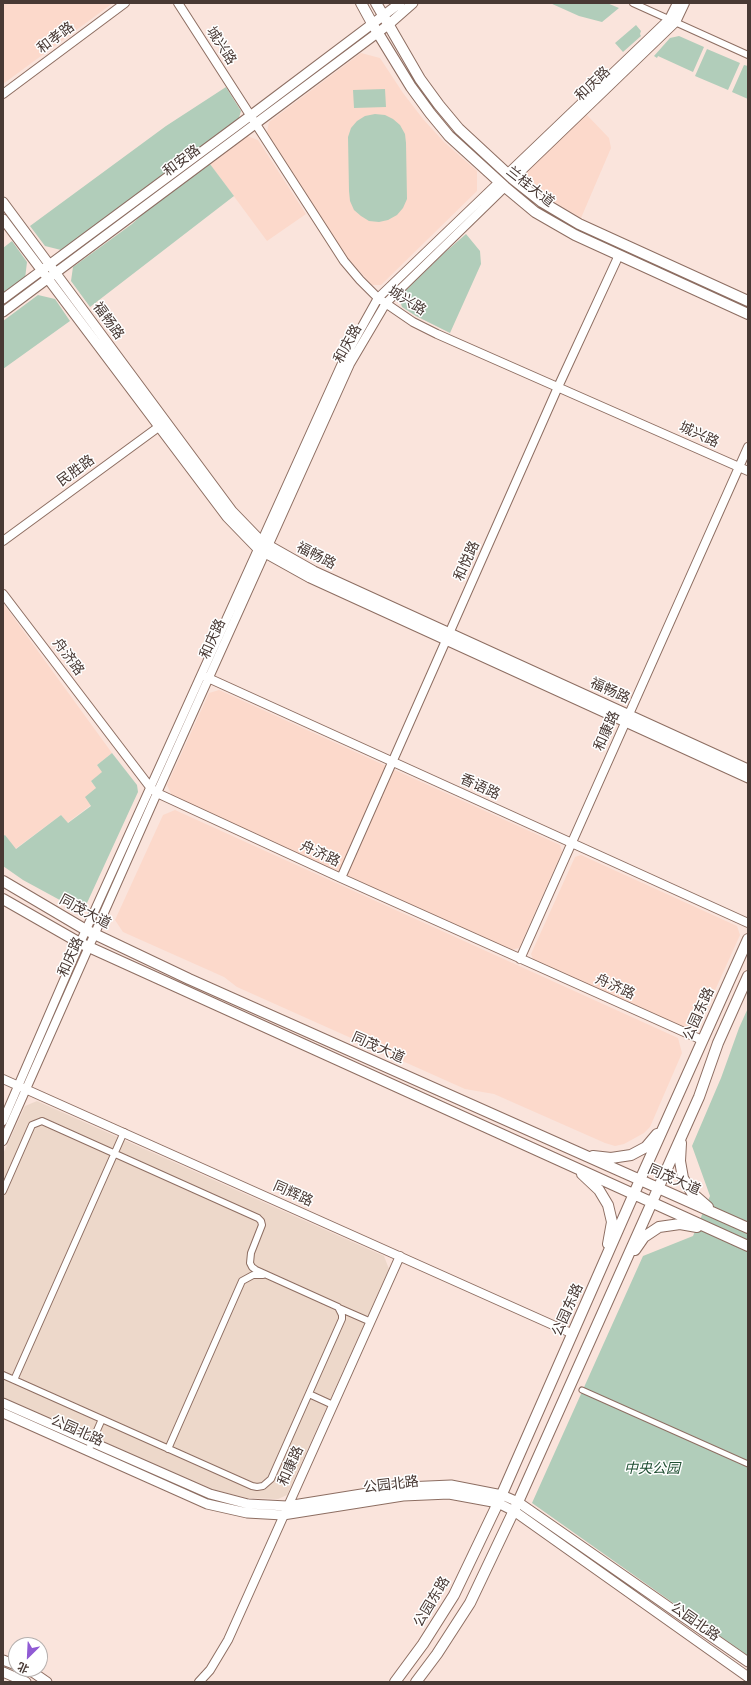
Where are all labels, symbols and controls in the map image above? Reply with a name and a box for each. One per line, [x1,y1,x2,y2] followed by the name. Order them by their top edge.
[34,19,78,57] street label: 和孝路
[203,24,239,68] street label: 城兴路
[572,63,614,105] street label: 和庆路
[160,142,204,180] street label: 和安路
[503,163,557,211] street label: 兰桂大道
[385,283,429,319] street label: 城兴路
[89,299,127,343] street label: 福畅路
[330,322,366,366] street label: 和庆路
[676,419,722,451] street label: 城兴路
[54,452,98,490] street label: 民胜路
[451,538,483,584] street label: 和悦路
[293,539,339,573] street label: 福畅路
[197,616,229,662] street label: 和庆路
[49,635,87,679] street label: 舟济路
[587,675,633,707] street label: 福畅路
[591,708,623,754] street label: 和康路
[457,771,503,803] street label: 香语路
[297,838,343,870] street label: 舟济路
[56,891,114,933] street label: 同茂大道
[55,934,87,980] street label: 和庆路
[592,971,638,1003] street label: 舟济路
[680,985,718,1043] street label: 公园东路
[349,1029,407,1067] street label: 同茂大道
[645,1161,703,1199] street label: 同茂大道
[270,1178,316,1210] street label: 同辉路
[549,1281,587,1339] street label: 公园东路
[48,1412,106,1450] street label: 公园北路
[275,1443,307,1489] street label: 和康路
[624,1461,680,1477] park label: 中央公园
[362,1473,420,1497] street label: 公园北路
[410,1574,454,1630] street label: 公园东路
[667,1599,723,1645] street label: 公园北路
[8,1637,48,1677] north arrow
[16,1659,31,1676] text: 北

